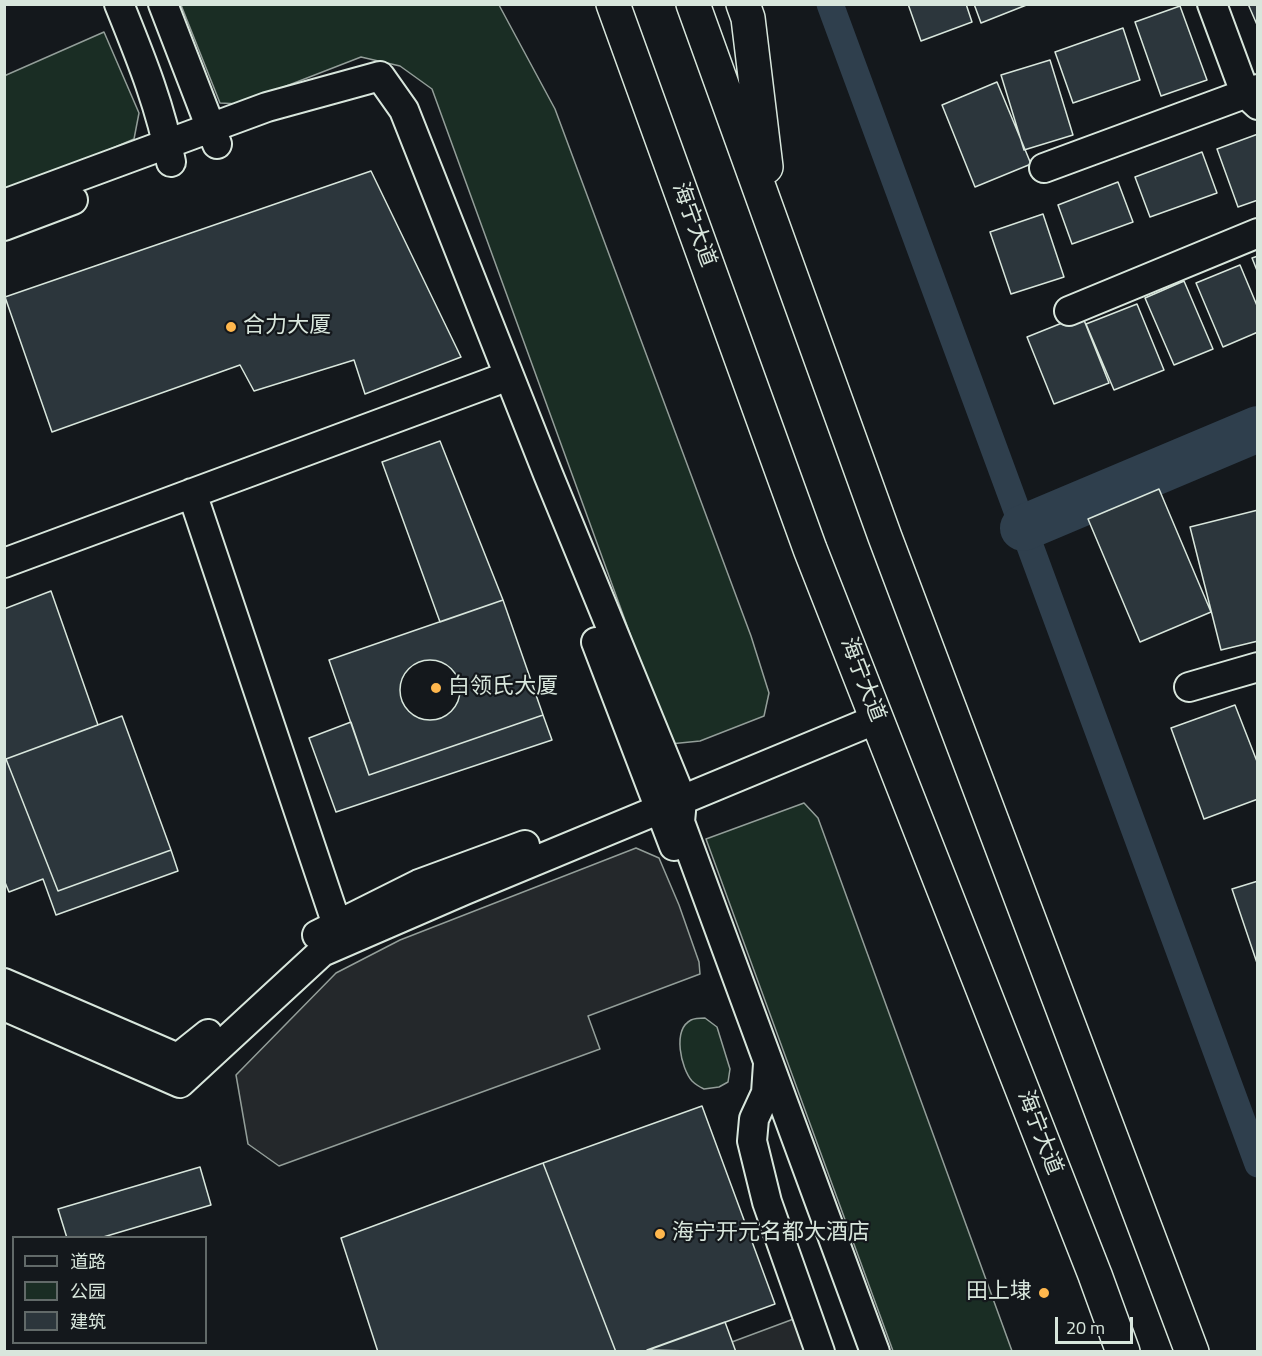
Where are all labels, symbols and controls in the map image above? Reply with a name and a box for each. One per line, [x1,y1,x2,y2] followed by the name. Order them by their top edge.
[666,179,720,271] street label: 海宁大道
[243,314,331,340] place label: 合力大厦
[224,320,238,334] marker: 合力大厦
[834,634,890,726] street label: 海宁大道
[448,675,558,701] place label: 白领氏大厦
[429,681,443,695] marker: 白领氏大厦
[1011,1087,1067,1179] street label: 海宁大道
[672,1221,870,1247] place label: 海宁开元名都大酒店
[653,1227,667,1241] marker: 海宁开元名都大酒店
[12,1236,207,1344] legend
[70,1248,106,1275] text: 道路
[70,1278,106,1305] text: 公园
[966,1280,1032,1306] place label: 田上埭
[1037,1286,1051,1300] marker: 田上埭
[1058,1305,1136,1343] scale bar
[70,1308,106,1335] text: 建筑
[1066,1314,1105,1341] text: 20 m

